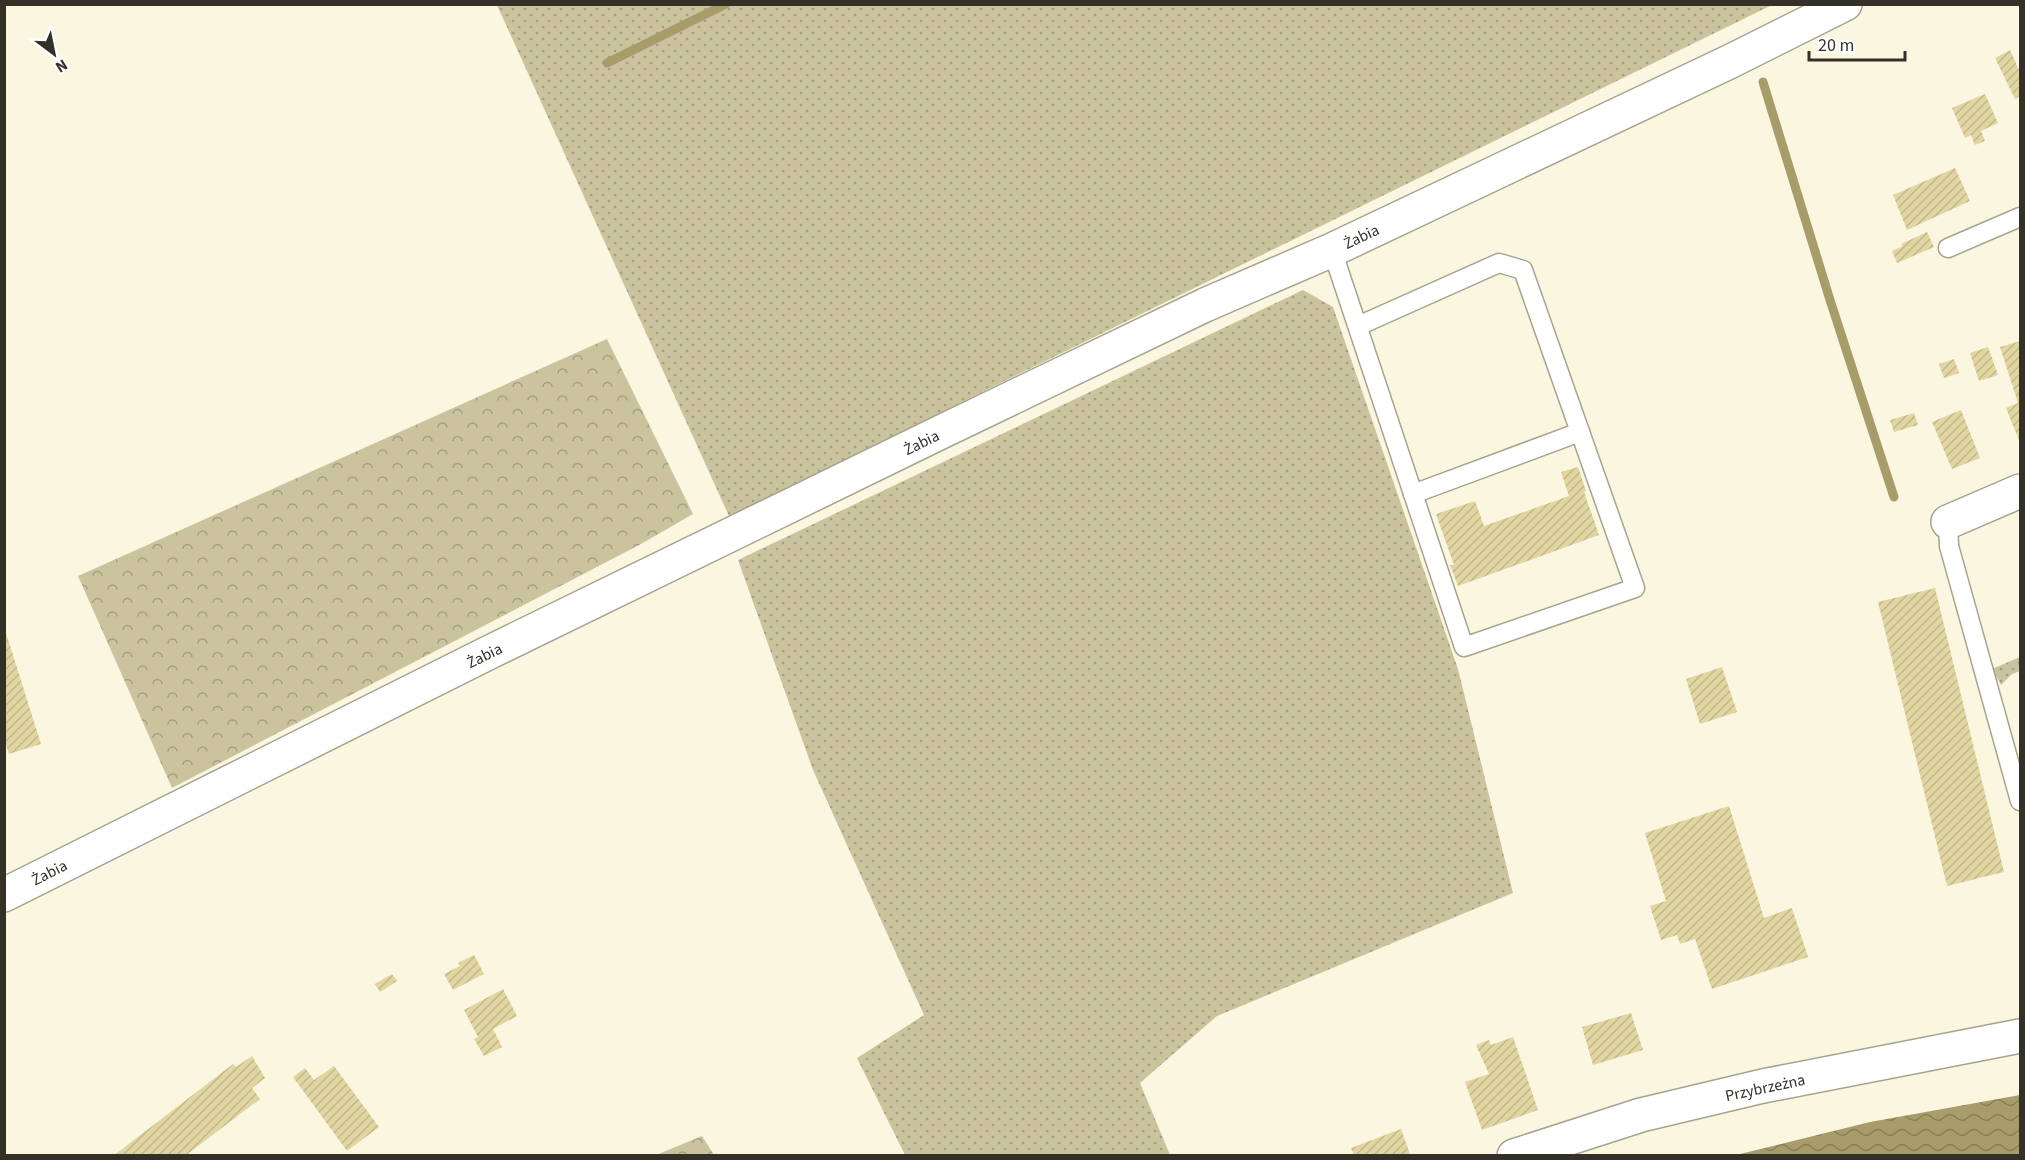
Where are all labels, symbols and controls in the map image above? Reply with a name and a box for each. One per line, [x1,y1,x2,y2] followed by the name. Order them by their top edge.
[24,24,84,84] north arrow
[1809,24,1905,62] scale bar
[1818,33,1854,58] text: 20 m
[51,54,72,78] text: N
[1340,219,1383,255] street label: Żabia
[900,425,943,461] street label: Żabia
[463,638,506,674] street label: Żabia
[28,855,71,891] street label: Żabia
[1723,1069,1807,1107] street label: Przybrzeżna

